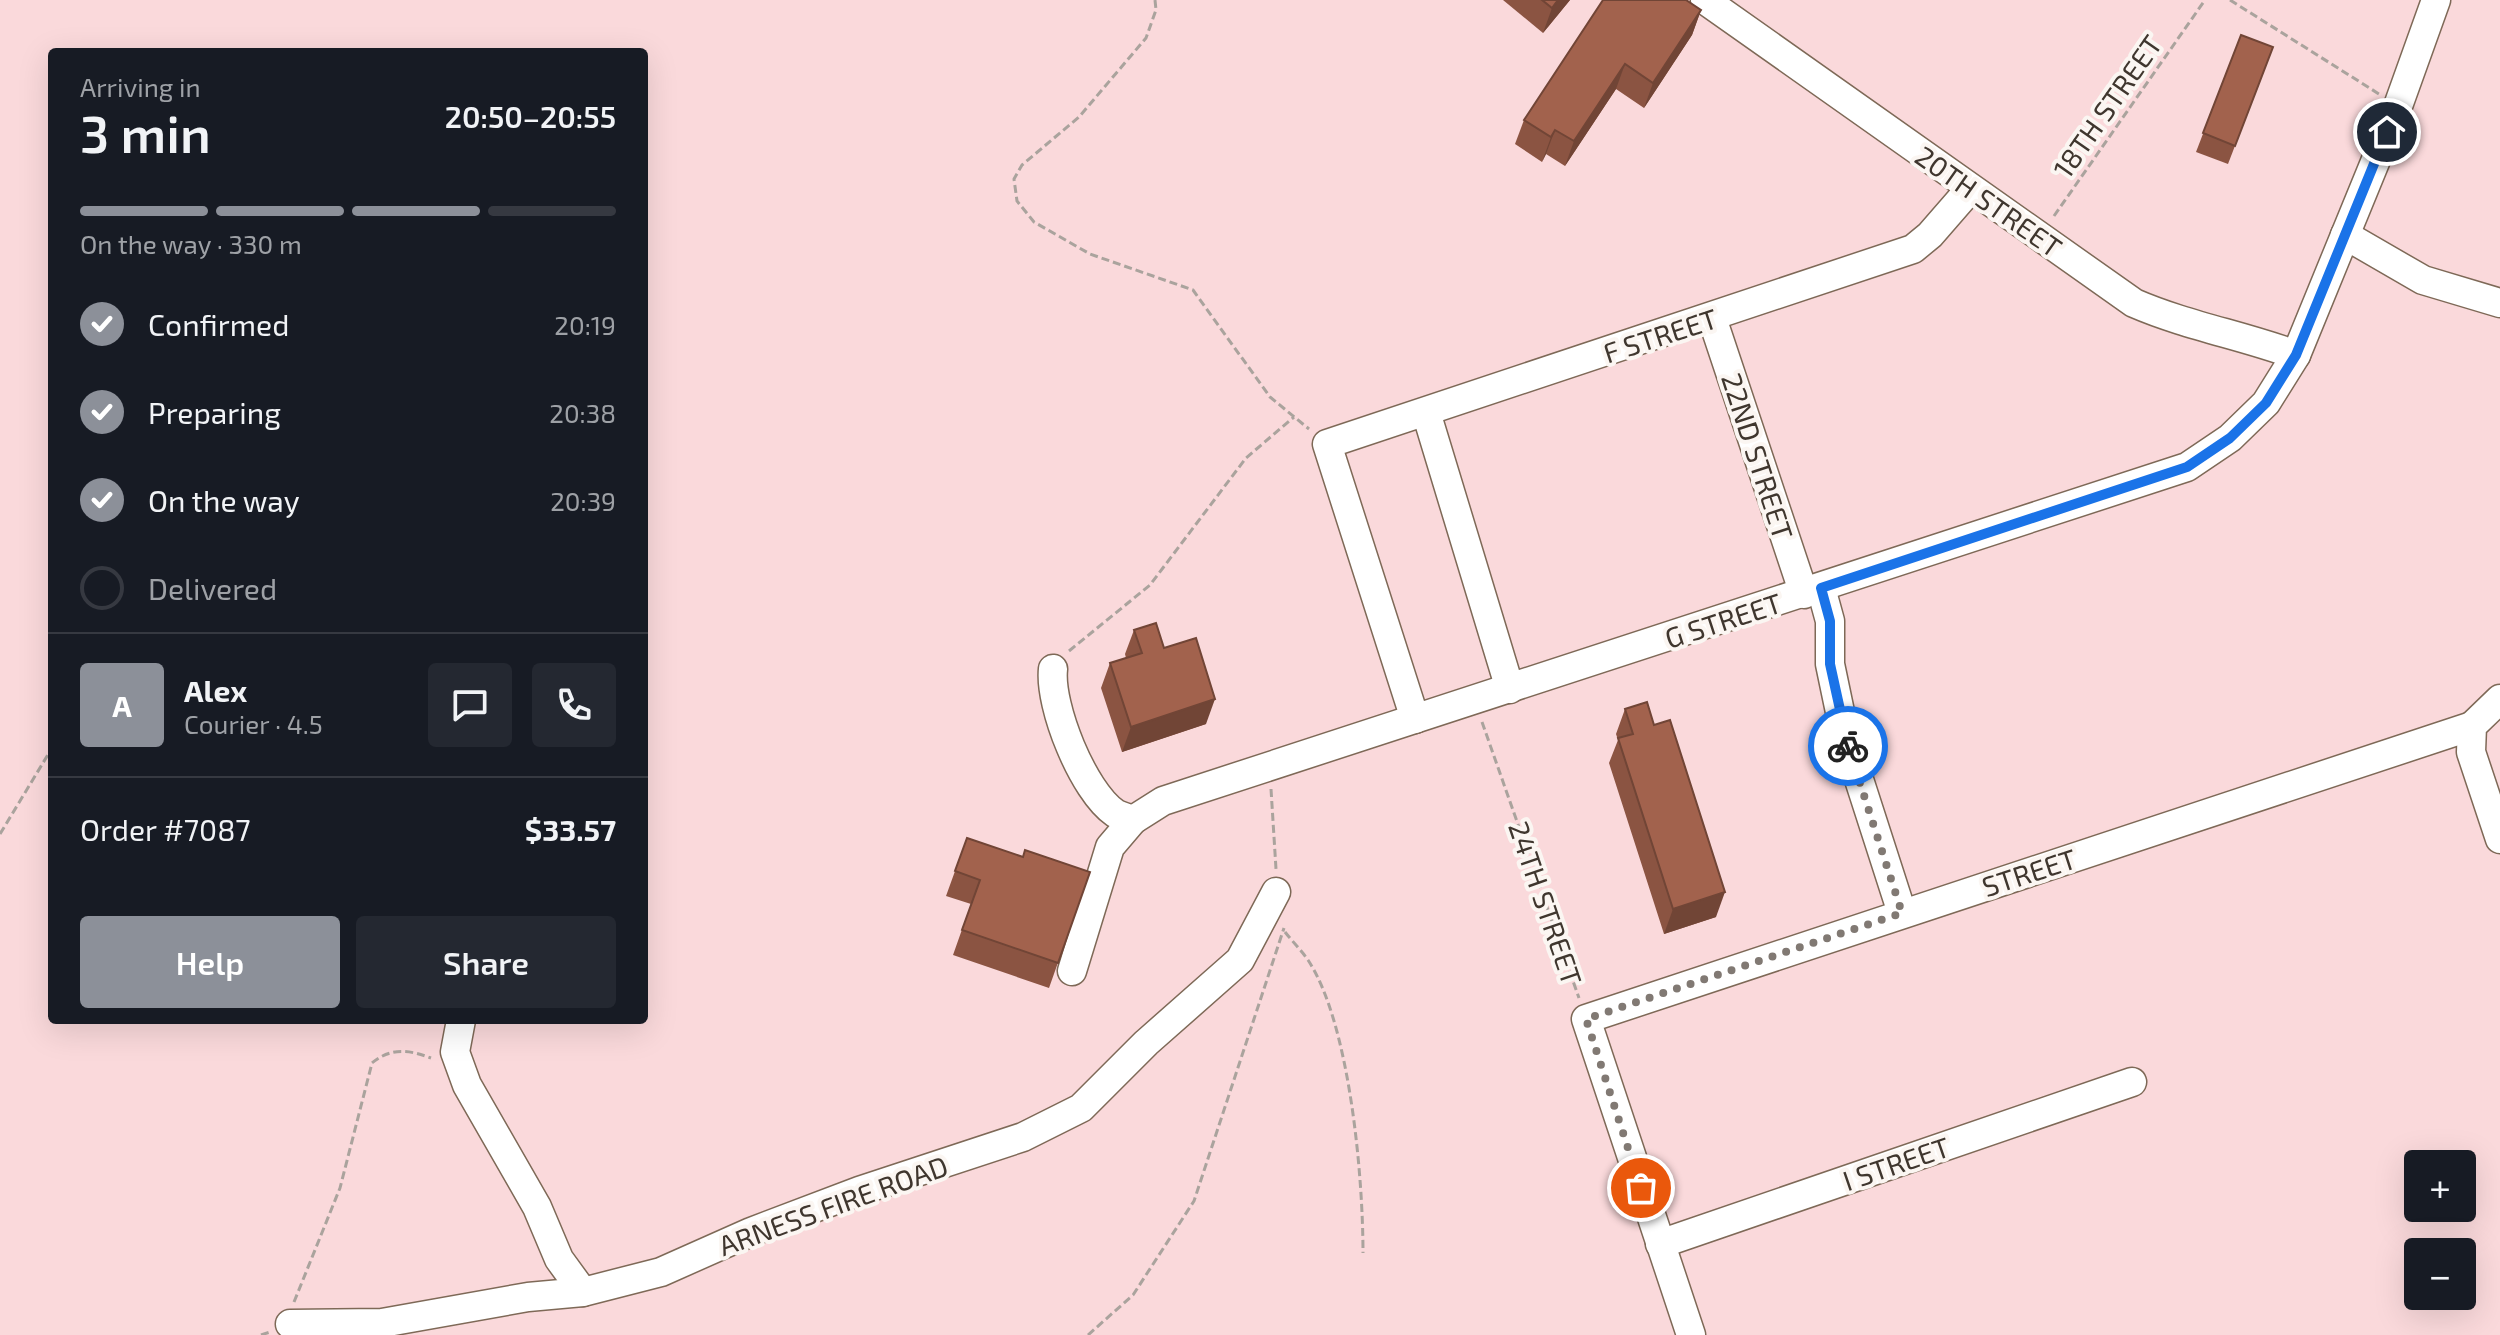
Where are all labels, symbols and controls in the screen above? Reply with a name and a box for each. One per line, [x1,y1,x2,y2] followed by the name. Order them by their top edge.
[2045,28,2169,184] street label: 18TH STREET
[80,71,201,102] text: Arriving in
[445,98,616,134] text: 20:50–20:55
[2353,98,2421,166] pin
[80,101,211,163] text: 3 min
[2365,110,2409,154] icon: home
[1909,138,2069,264] street label: 20TH STREET
[80,228,302,259] text: On the way · 330 m
[1599,301,1721,369] street label: F STREET
[80,302,124,346] icon: check
[148,306,289,342] text: Confirmed
[554,309,616,340] text: 20:19
[1715,368,1801,544] street label: 22ND STREET
[80,390,124,434] icon: check
[148,394,281,430] text: Preparing
[549,397,616,428] text: 20:38
[80,478,124,522] icon: check
[148,482,300,518] text: On the way
[550,485,616,516] text: 20:39
[148,570,277,606] text: Delivered
[1660,585,1786,655] street label: G STREET
[428,663,512,747] button: chat
[532,663,616,747] button: phone
[184,672,247,708] text: Alex
[112,687,132,723] text: A
[1808,706,1888,786] courier
[184,708,323,739] text: Courier · 4.5
[1826,724,1870,768] icon: bike
[80,811,251,847] text: Order #7087
[525,811,616,847] text: $33.57
[1502,817,1590,989] street label: 24TH STREET
[1978,841,2080,903] street label: STREET
[80,916,340,1008] button: Help
[356,916,616,1008] button: Share
[1838,1129,1954,1197] street label: I STREET
[714,1148,952,1262] street label: ARNESS FIRE ROAD
[2404,1150,2476,1310] map controls
[2404,1150,2476,1222] button: +
[1607,1154,1675,1222] pin
[1619,1166,1663,1210] icon: bag
[2404,1238,2476,1310] button: −

